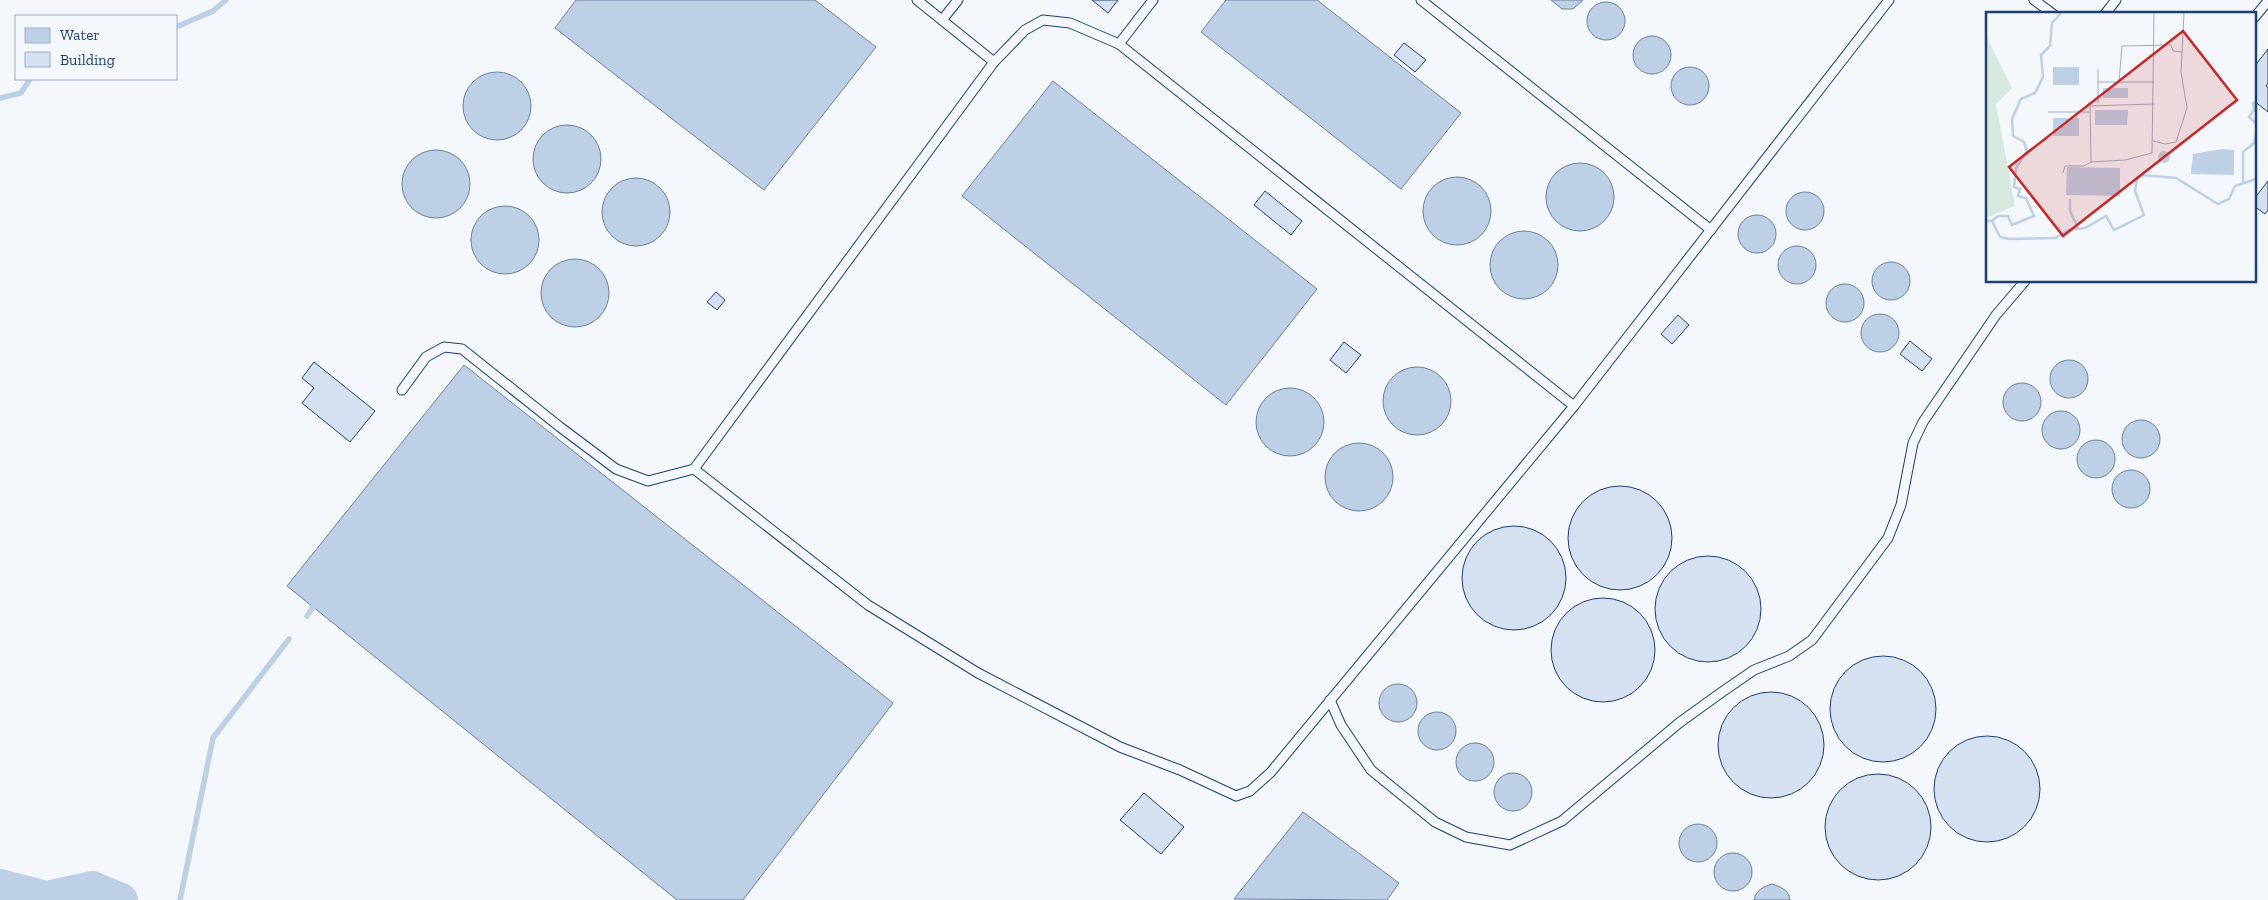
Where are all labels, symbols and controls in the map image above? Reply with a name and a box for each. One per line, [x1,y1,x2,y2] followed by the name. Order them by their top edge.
[1986,12,2256,282] inset map
[15,15,178,80] legend
[60,26,100,44] text: Water
[60,51,115,69] text: Building

